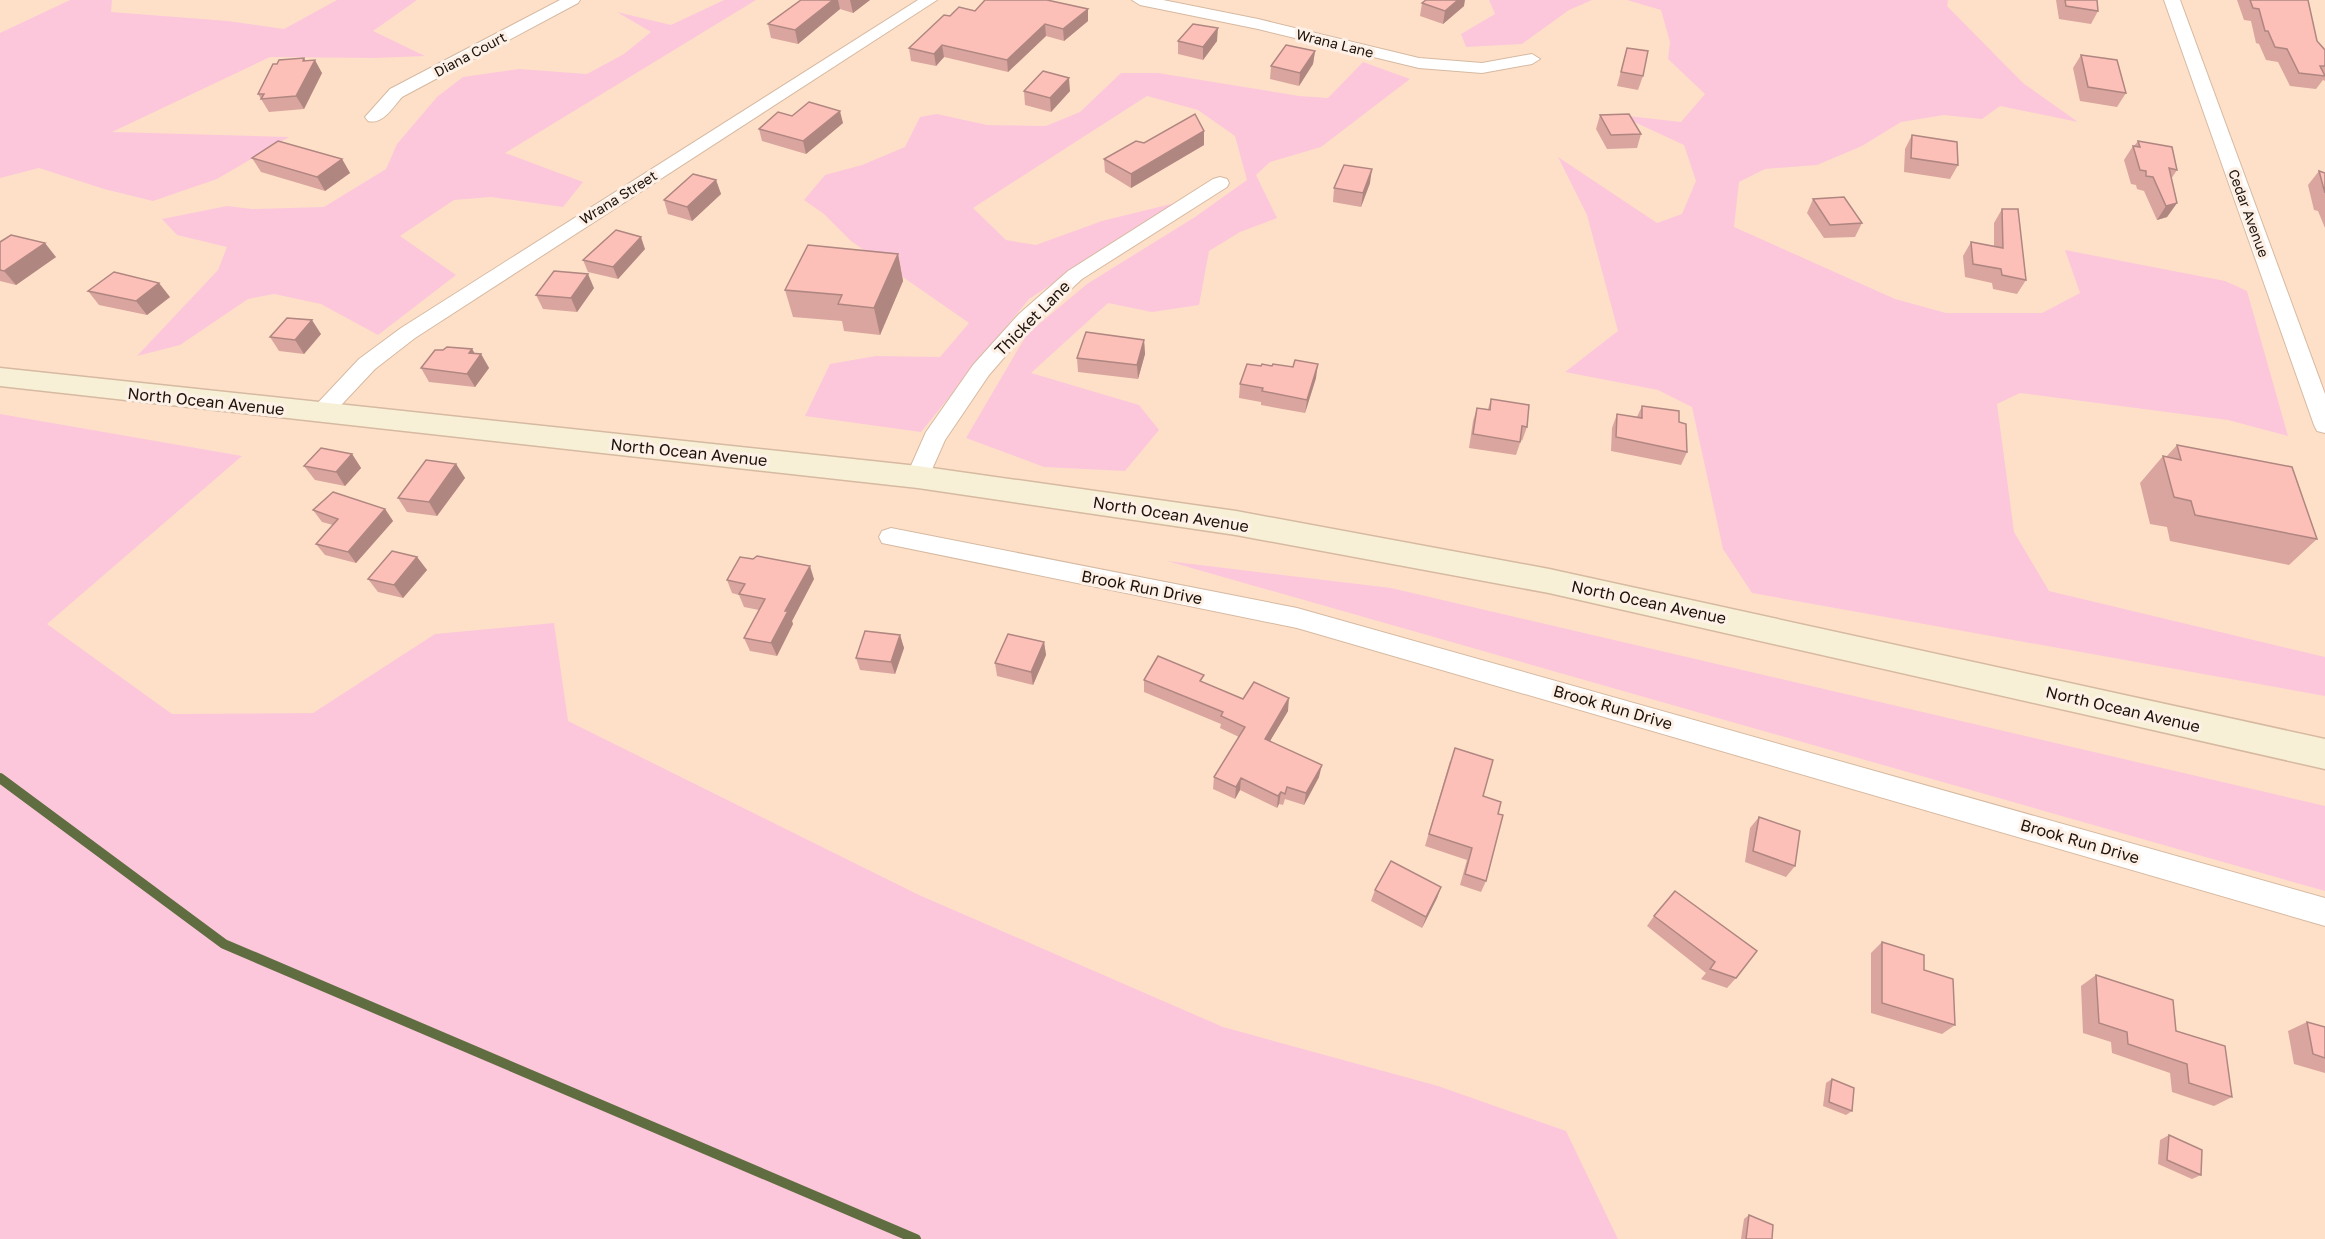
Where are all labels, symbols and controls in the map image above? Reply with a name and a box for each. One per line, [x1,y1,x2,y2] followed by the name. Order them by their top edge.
[1295,25,1375,61] street label: Wrana Lane
[431,28,509,80] street label: Diana Court
[576,167,660,227] street label: Wrana Street
[2225,167,2273,259] street label: Cedar Avenue
[990,276,1074,360] street label: Thicket Lane
[127,383,285,419] street label: North Ocean Avenue
[610,434,768,470] street label: North Ocean Avenue
[1092,492,1250,536] street label: North Ocean Avenue
[1080,565,1204,609] street label: Brook Run Drive
[1570,576,1728,628] street label: North Ocean Avenue
[1551,680,1675,734] street label: Brook Run Drive
[2044,682,2202,736] street label: North Ocean Avenue
[2018,814,2142,868] street label: Brook Run Drive

